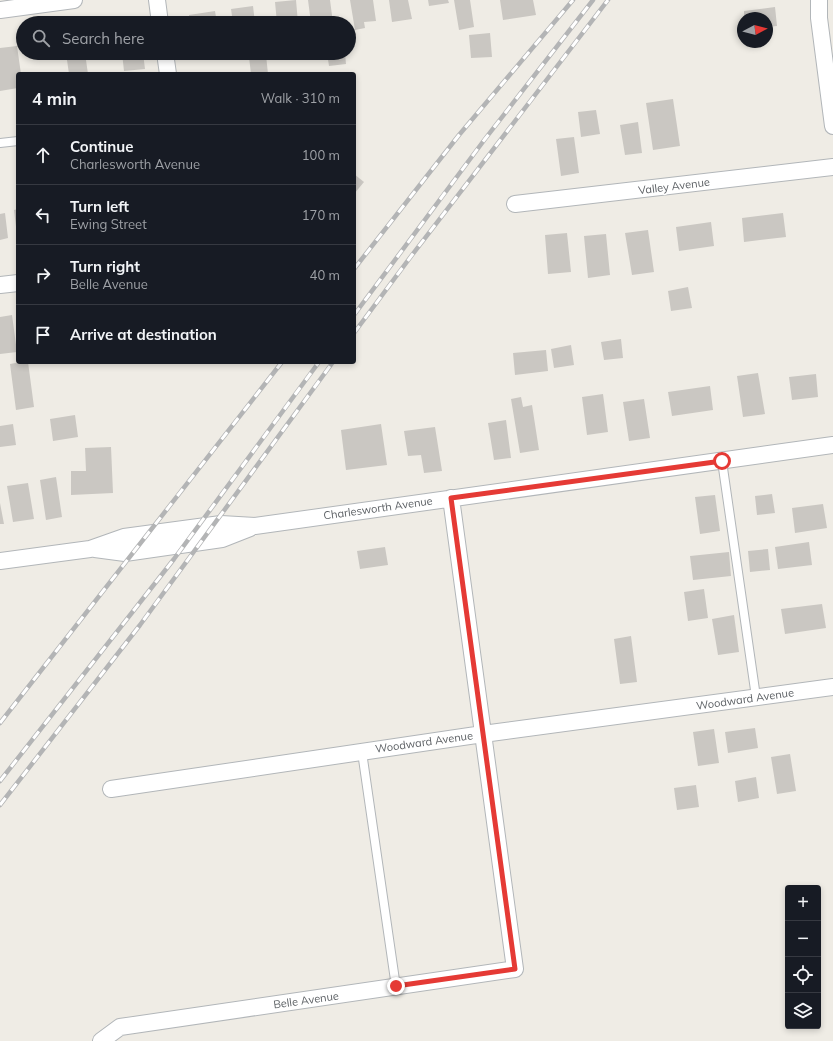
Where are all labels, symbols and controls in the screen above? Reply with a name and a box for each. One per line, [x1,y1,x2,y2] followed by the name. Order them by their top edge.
[737,12,773,48] north arrow
[16,16,356,60] search box
[30,27,52,49] icon: search
[62,29,144,48] text: Search here
[32,88,77,109] text: 4 min
[261,90,340,106] text: Walk · 310 m
[70,137,133,156] text: Continue
[32,144,54,166] icon: ahead
[302,147,340,163] text: 100 m
[70,156,200,172] text: Charlesworth Avenue
[638,175,711,197] street label: Valley Avenue
[70,197,129,216] text: Turn left
[32,204,54,226] icon: left
[302,207,340,223] text: 170 m
[70,216,147,232] text: Ewing Street
[70,257,140,276] text: Turn right
[32,264,54,286] icon: right
[310,267,340,283] text: 40 m
[70,276,148,292] text: Belle Avenue
[32,324,54,346] icon: arrive
[70,325,217,344] text: Arrive at destination
[713,452,731,470] route start
[323,493,433,523] street label: Charlesworth Avenue
[695,685,795,713] street label: Woodward Avenue
[374,728,474,756] street label: Woodward Avenue
[785,885,821,1029] map controls
[785,885,821,921] button: +
[785,921,821,957] button: −
[785,957,821,993] button: locate
[387,977,405,995] route end
[272,988,340,1012] street label: Belle Avenue
[785,993,821,1029] button: layers

